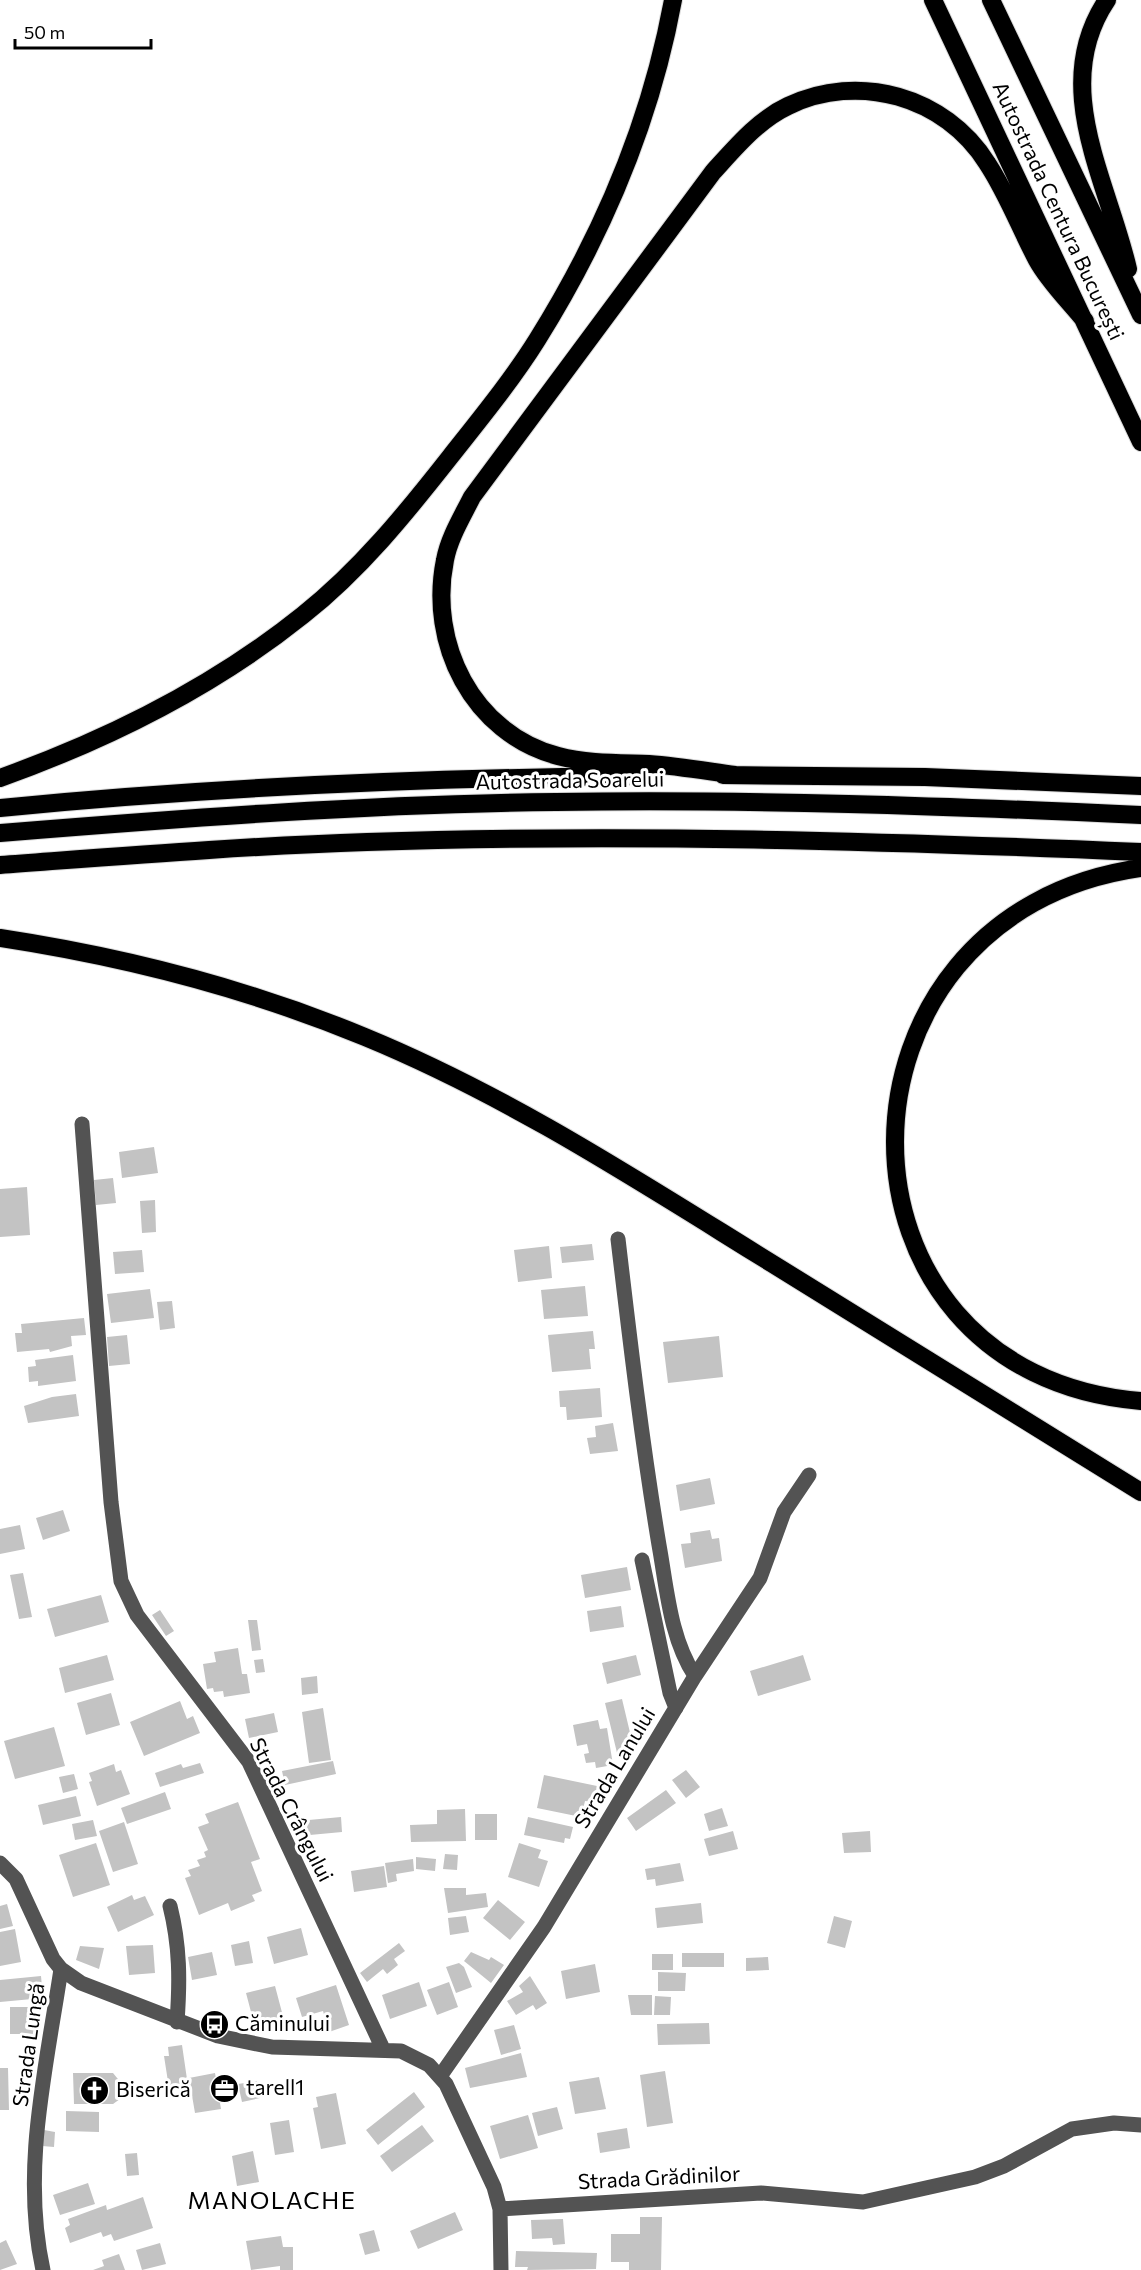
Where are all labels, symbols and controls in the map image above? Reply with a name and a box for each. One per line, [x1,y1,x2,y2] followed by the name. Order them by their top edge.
[15,12,152,50] scale bar
[24,21,65,43] text: 50 m
[987,77,1130,344] street label: Autostrada Centura București
[475,765,664,794] street label: Autostrada Soarelui
[568,1702,660,1832] street label: Strada Lanului
[245,1733,339,1885] street label: Strada Crângului
[6,1981,49,2108] street label: Strada Lungă
[198,2008,230,2040] bus stop icon: Căminului
[235,2010,330,2035] place label: Căminului
[209,2072,241,2104] office icon: tarell1
[79,2074,111,2106] church icon: Biserică
[246,2074,304,2099] place label: tarell1
[116,2076,191,2101] place label: Biserică
[577,2160,741,2193] street label: Strada Grădinilor
[188,2185,357,2214] district label: MANOLACHE

